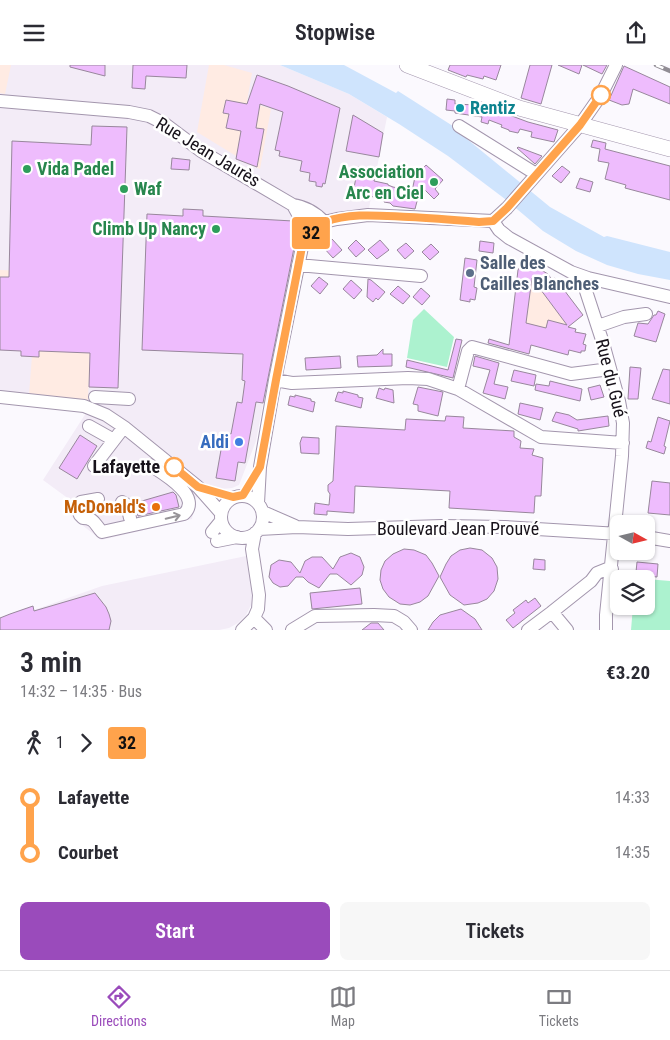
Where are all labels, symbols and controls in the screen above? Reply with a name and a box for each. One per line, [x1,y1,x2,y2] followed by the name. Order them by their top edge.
[20,19,48,47] icon: menu
[622,19,650,47] icon: share
[295,20,375,45] text: Stopwise
[591,85,611,105] unlabelled marker
[470,97,516,118] place label: Rentiz
[454,102,466,114] marker: Rentiz
[153,112,264,191] street label: Rue Jean Jaurès
[37,158,114,179] place label: Vida Padel
[339,161,424,203] place label: Association Arc en Ciel
[21,163,33,175] marker: Vida Padel
[428,176,440,188] marker: Association Arc en Ciel
[134,178,162,199] place label: Waf
[118,183,130,195] marker: Waf
[288,217,334,249] line badge: 32
[92,218,206,239] place label: Climb Up Nancy
[302,222,320,243] text: 32
[210,223,222,235] marker: Climb Up Nancy
[480,252,599,294] place label: Salle des Cailles Blanches
[464,267,476,279] marker: Salle des Cailles Blanches
[592,336,631,419] street label: Rue du Gué
[200,431,229,452] place label: Aldi
[233,436,245,448] marker: Aldi
[92,456,160,477] place label: Lafayette
[164,457,184,477] marker: Lafayette
[64,496,146,517] place label: McDonald's
[150,501,162,513] marker: McDonald's
[165,512,181,521] one-way arrow
[610,515,655,560] north arrow
[610,515,655,615] map controls
[377,518,539,539] street label: Boulevard Jean Prouvé
[610,570,655,615] button: layers
[20,646,82,679] text: 3 min
[606,661,650,684] text: €3.20
[20,682,142,701] text: 14:32 – 14:35 · Bus
[20,729,48,757] icon: walk
[72,729,100,757] icon: forward
[118,732,136,753] text: 32
[56,733,64,752] text: 1
[58,786,129,809] text: Lafayette
[615,788,650,807] text: 14:33
[58,841,118,864] text: Courbet
[615,843,650,862] text: 14:35
[20,902,330,960] button: Start
[340,902,650,960] button: Tickets
[91,983,147,1029] tab: Directions
[329,983,357,1029] tab: Map
[539,983,579,1029] tab: Tickets

